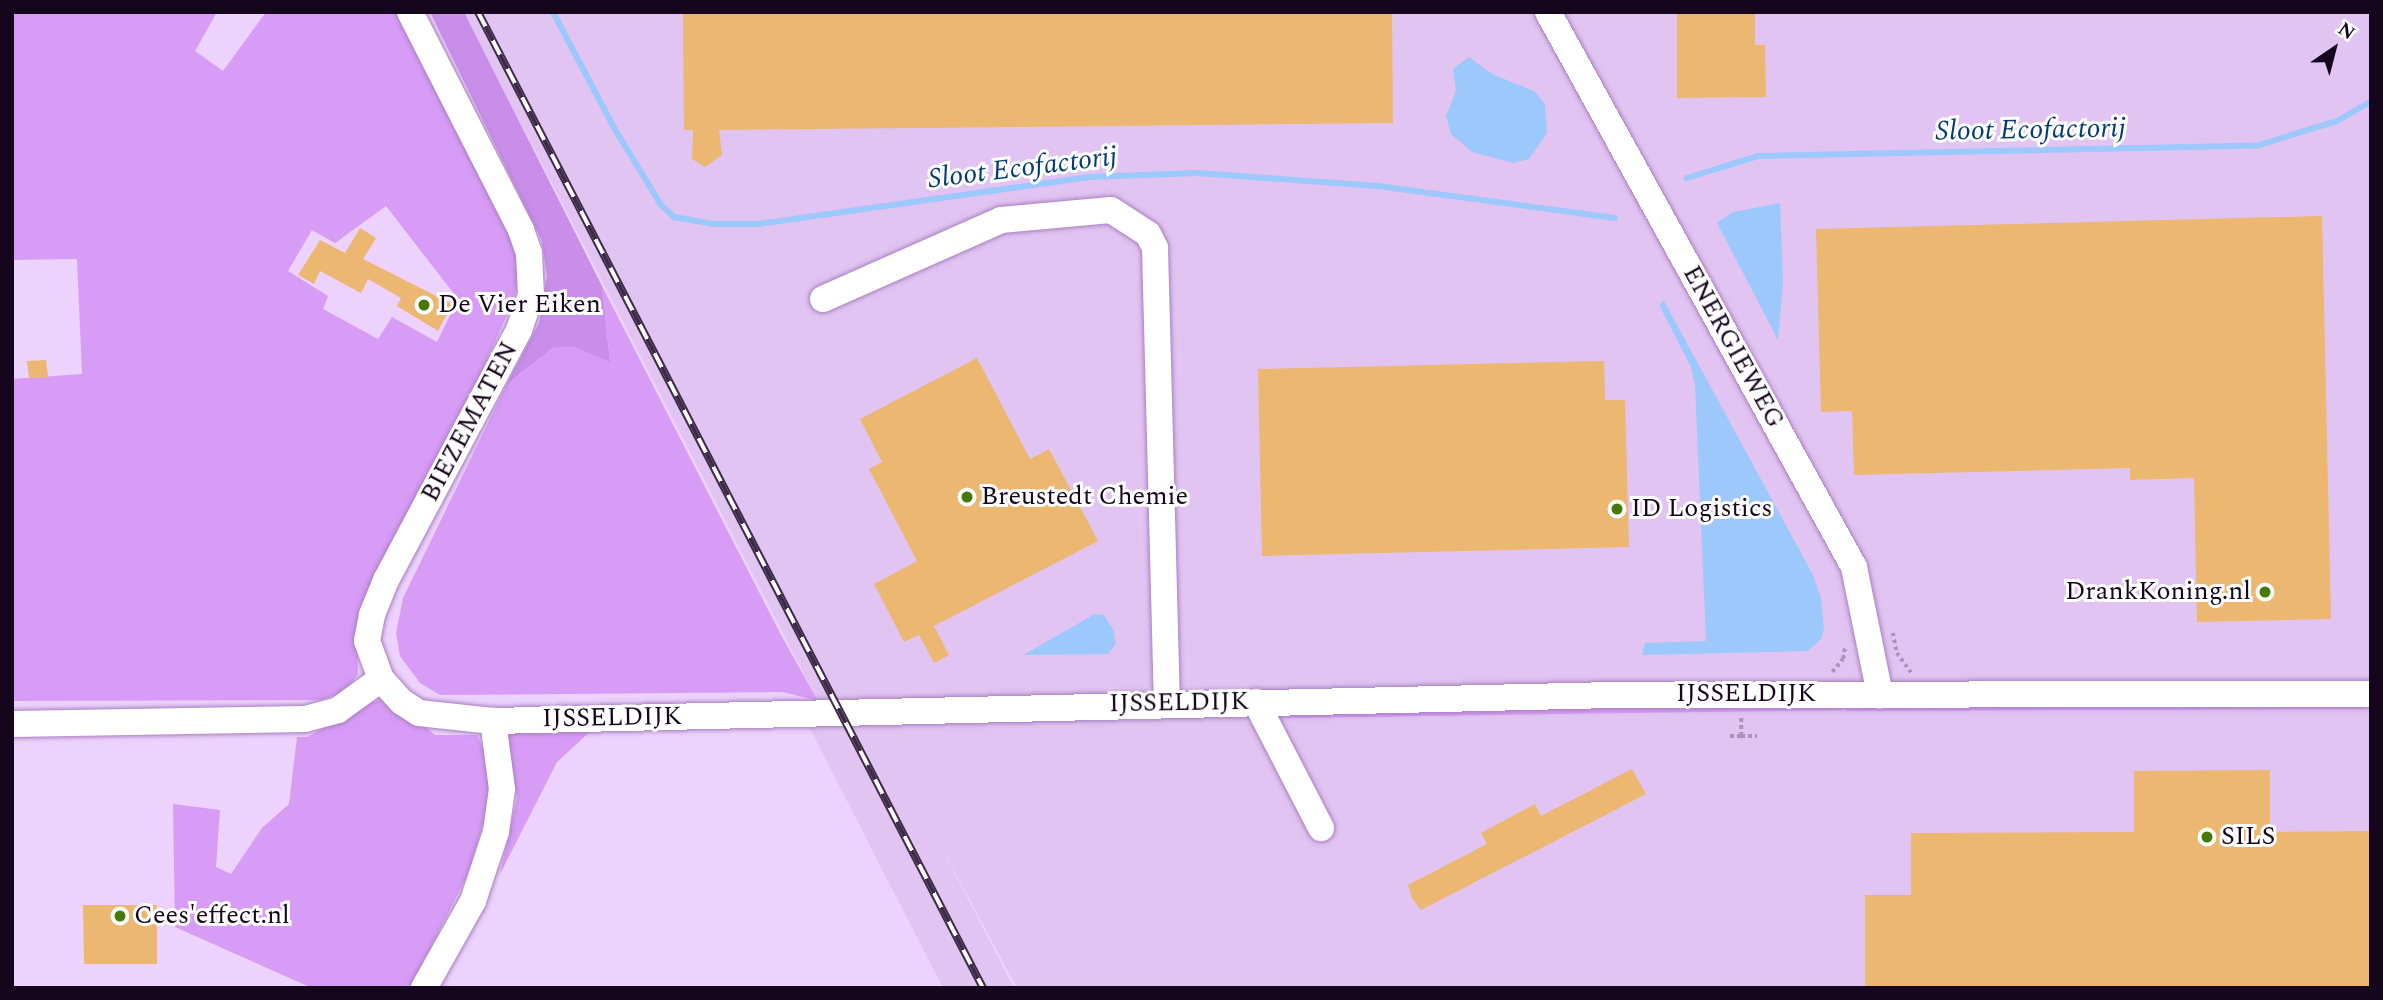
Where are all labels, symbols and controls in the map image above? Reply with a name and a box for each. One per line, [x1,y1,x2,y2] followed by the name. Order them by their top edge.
[2299,14,2369,84] north arrow
[2332,15,2361,48] text: N
[1935,112,2127,148] water label: Sloot Ecofactorij
[926,140,1120,196] water label: Sloot Ecofactorij
[1675,260,1791,434] street label: ENERGIEWEG
[438,289,601,321] place label: De Vier Eiken
[416,297,432,313] marker: De Vier Eiken
[415,337,525,507] street label: BIEZEMATEN
[981,481,1188,513] place label: Breustedt Chemie
[959,489,975,505] marker: Breustedt Chemie
[1631,493,1773,525] place label: ID Logistics
[1609,501,1625,517] marker: ID Logistics
[2065,576,2251,608] place label: DrankKoning.nl
[2257,584,2273,600] marker: DrankKoning.nl
[1676,678,1816,710] street label: IJSSELDIJK
[1109,686,1249,720] street label: IJSSELDIJK
[542,701,682,735] street label: IJSSELDIJK
[2221,821,2275,853] place label: SILS
[2199,829,2215,845] marker: SILS
[134,900,290,932] place label: Cees'effect.nl
[112,908,128,924] marker: Cees'effect.nl

